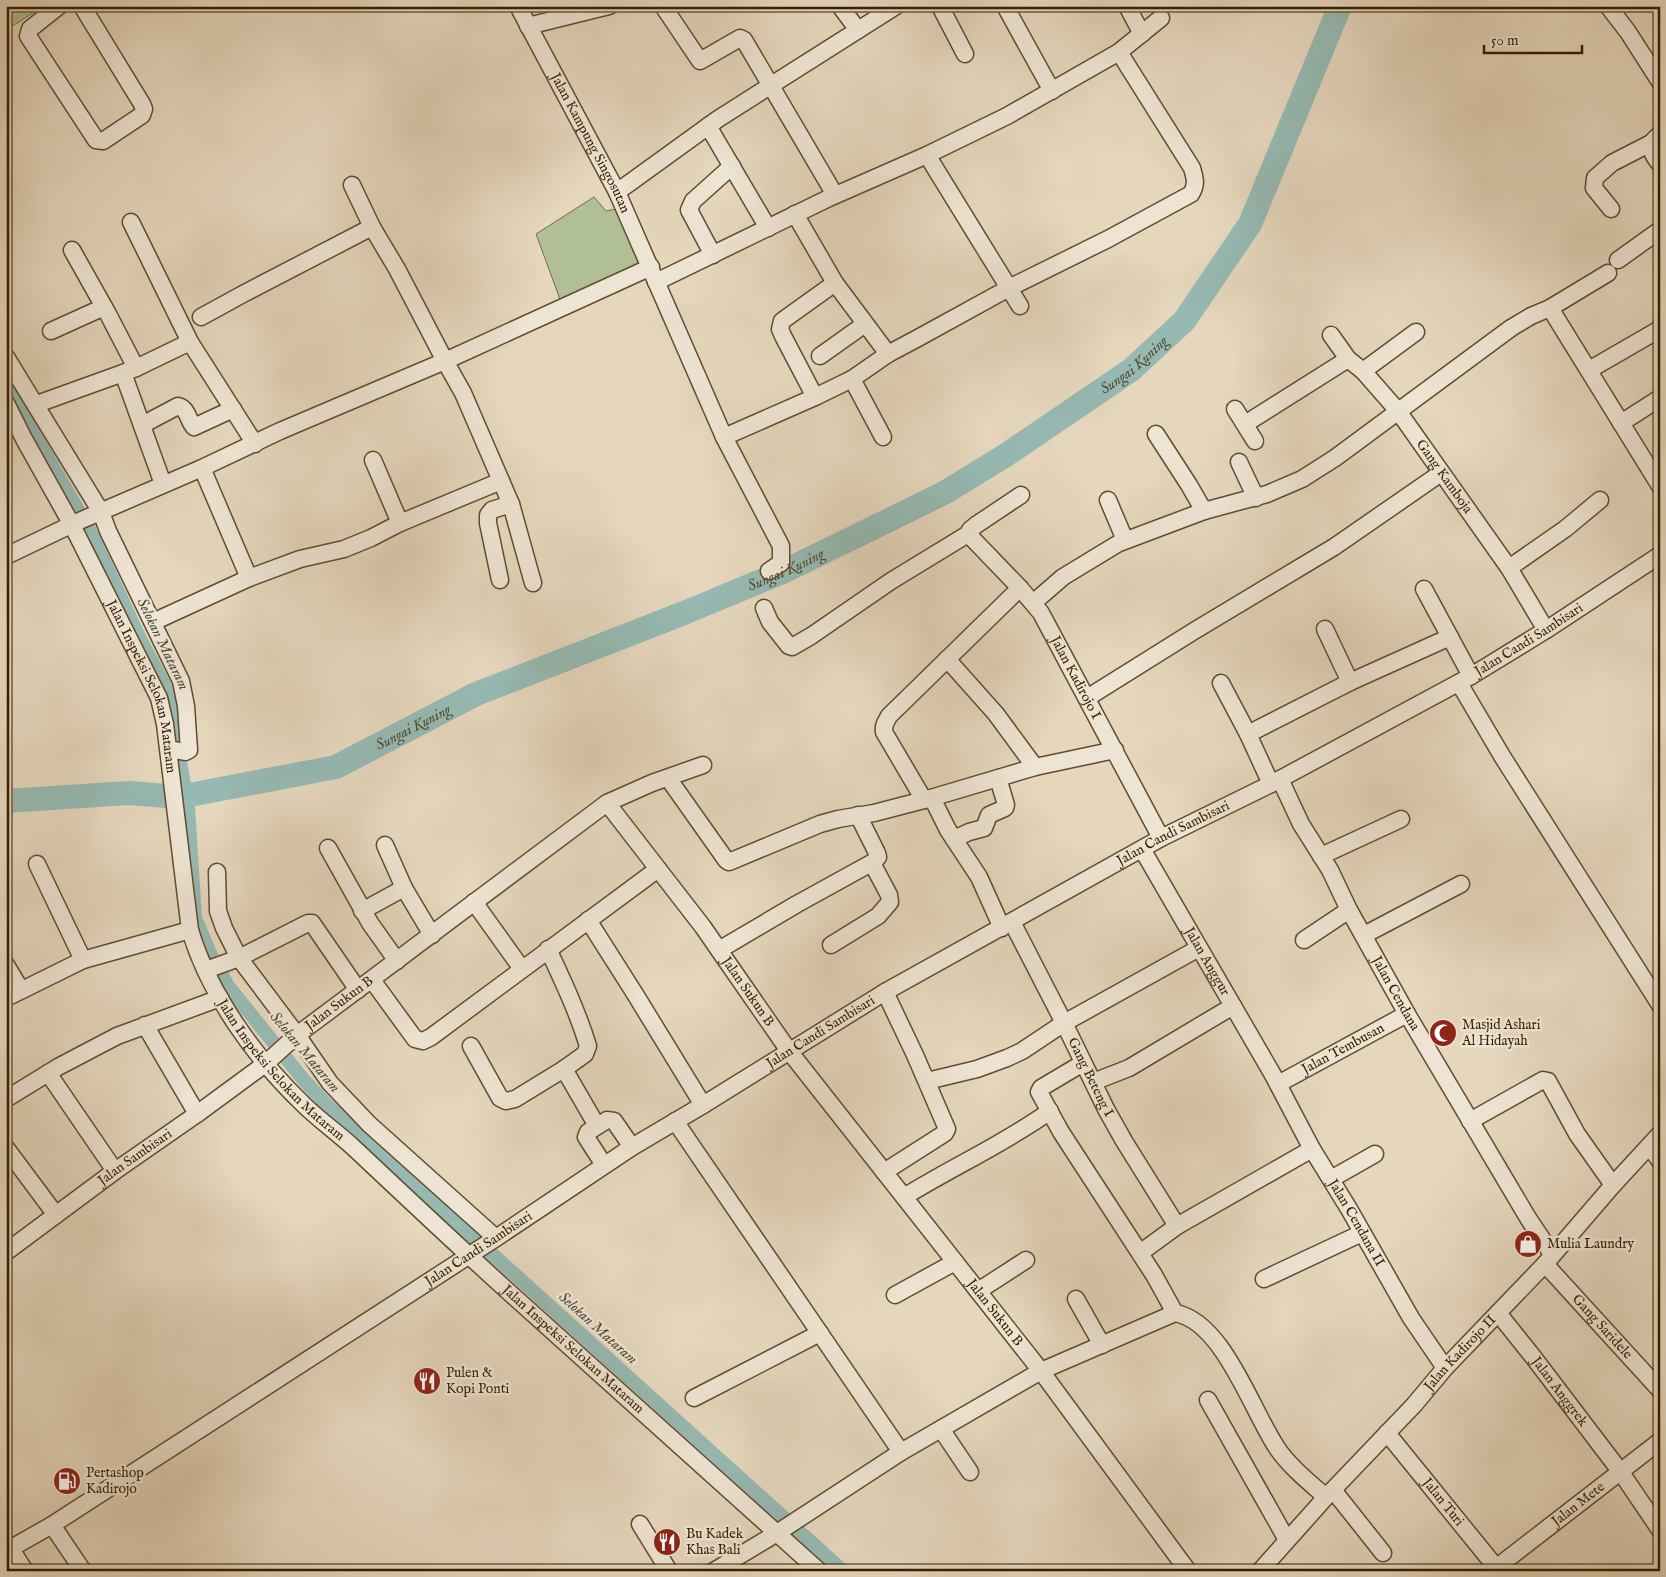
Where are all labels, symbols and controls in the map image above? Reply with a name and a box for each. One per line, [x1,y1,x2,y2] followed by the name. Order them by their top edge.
[1484,22,1581,54] scale bar
[1491,31,1519,50] text: 50 m
[545,68,634,216] street label: Jalan Kampung Singosutan
[1096,331,1173,398] water label: Sungai Kuning
[1412,436,1477,518] street label: Gang Kamboja
[745,543,829,595] water label: Sungai Kuning
[101,595,180,774] street label: Jalan Inspeksi Selokan Mataram
[133,595,193,693] water label: Selokan Mataram
[1470,599,1587,682] street label: Jalan Candi Sambisari
[1045,631,1105,723] street label: Jalan Kadirojo I
[372,699,455,754] water label: Sungai Kuning
[1112,797,1233,871] street label: Jalan Candi Sambisari
[1179,922,1234,999] street label: Jalan Anggur
[1367,951,1424,1035] street label: Jalan Cendana
[716,952,778,1030] street label: Jalan Sukun B
[300,972,377,1036] street label: Jalan Sukun B
[761,991,878,1074] street label: Jalan Candi Sambisari
[212,994,349,1145] street label: Jalan Inspeksi Selokan Mataram
[266,1008,344,1096] water label: Selokan Mataram
[1461,1016,1541,1050] place label: Masjid Ashari Al Hidayah
[1428,1018,1458,1048] mosque icon: Masjid Ashari Al Hidayah
[1297,1019,1388,1079] street label: Jalan Tembusan
[1063,1034,1118,1120] street label: Gang Beteng I
[93,1125,176,1191] street label: Jalan Sambisari
[1323,1174,1389,1270] street label: Jalan Cendana II
[420,1207,536,1292] street label: Jalan Candi Sambisari
[1513,1229,1543,1259] shop icon: Mulia Laundry
[1547,1235,1634,1253] place label: Mulia Laundry
[962,1274,1027,1350] street label: Jalan Sukun B
[497,1280,648,1418] street label: Jalan Inspeksi Selokan Mataram
[555,1288,641,1368] water label: Selokan Mataram
[1568,1291,1637,1363] street label: Gang Saridele
[1419,1311,1500,1397] street label: Jalan Kadirojo II
[1526,1352,1592,1431] street label: Jalan Anggrek
[446,1364,509,1398] place label: Pulen & Kopi Ponti
[412,1366,442,1396] restaurant icon: Pulen & Kopi Ponti
[86,1464,144,1498] place label: Pertashop Kadirojo
[52,1466,82,1496] fuel station icon: Pertashop Kadirojo
[1417,1473,1468,1530] street label: Jalan Turi
[1546,1478,1609,1532] street label: Jalan Mete
[686,1525,744,1559] place label: Bu Kadek Khas Bali
[652,1527,682,1557] restaurant icon: Bu Kadek Khas Bali

